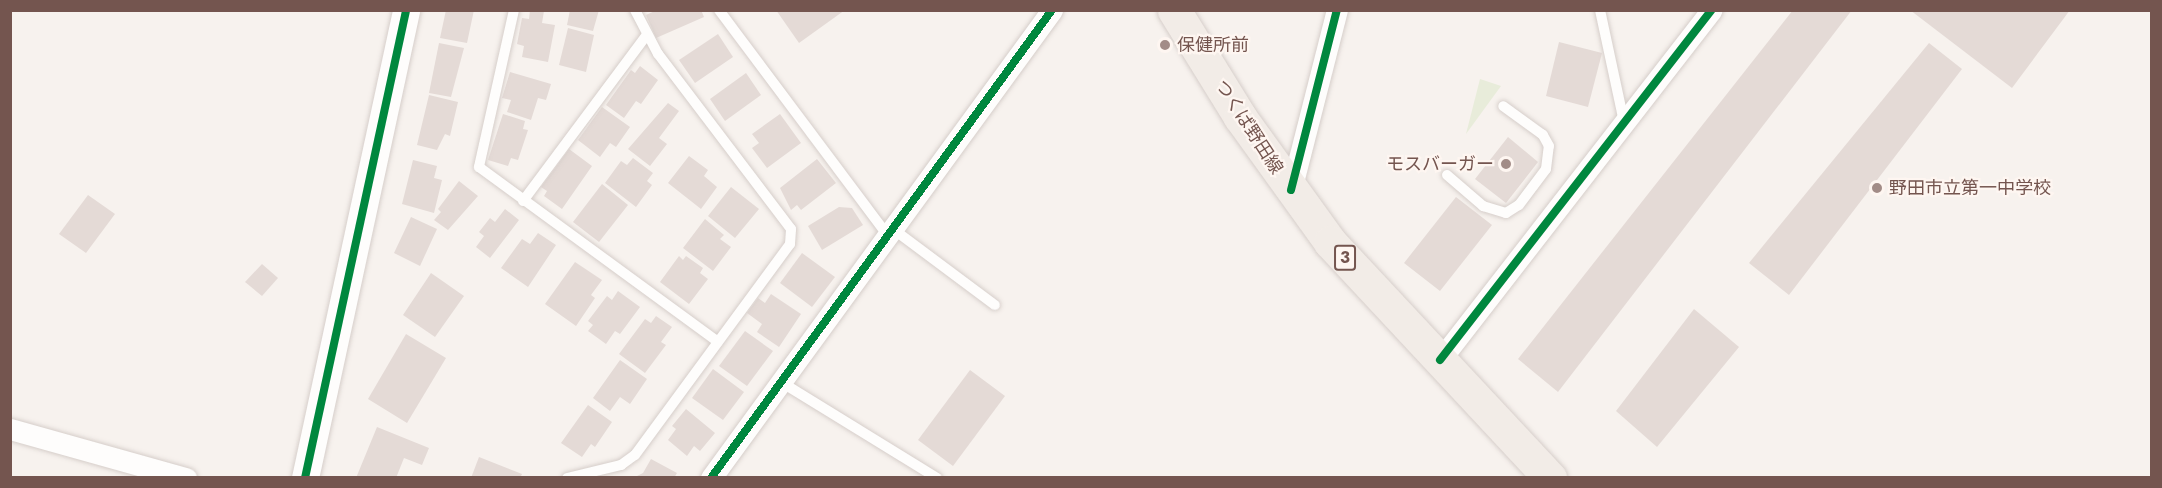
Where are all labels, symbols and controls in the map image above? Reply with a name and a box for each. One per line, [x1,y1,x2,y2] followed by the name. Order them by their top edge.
[1177,34,1249,56] place label: 保健所前
[1158,38,1172,52] marker: 保健所前
[1211,76,1287,178] street label: つくば野田線
[1386,153,1494,175] place label: モスバーガー
[1499,157,1513,171] marker: モスバーガー
[1889,177,2051,199] place label: 野田市立第一中学校
[1870,181,1884,195] marker: 野田市立第一中学校
[1333,245,1357,271] road number: 3

